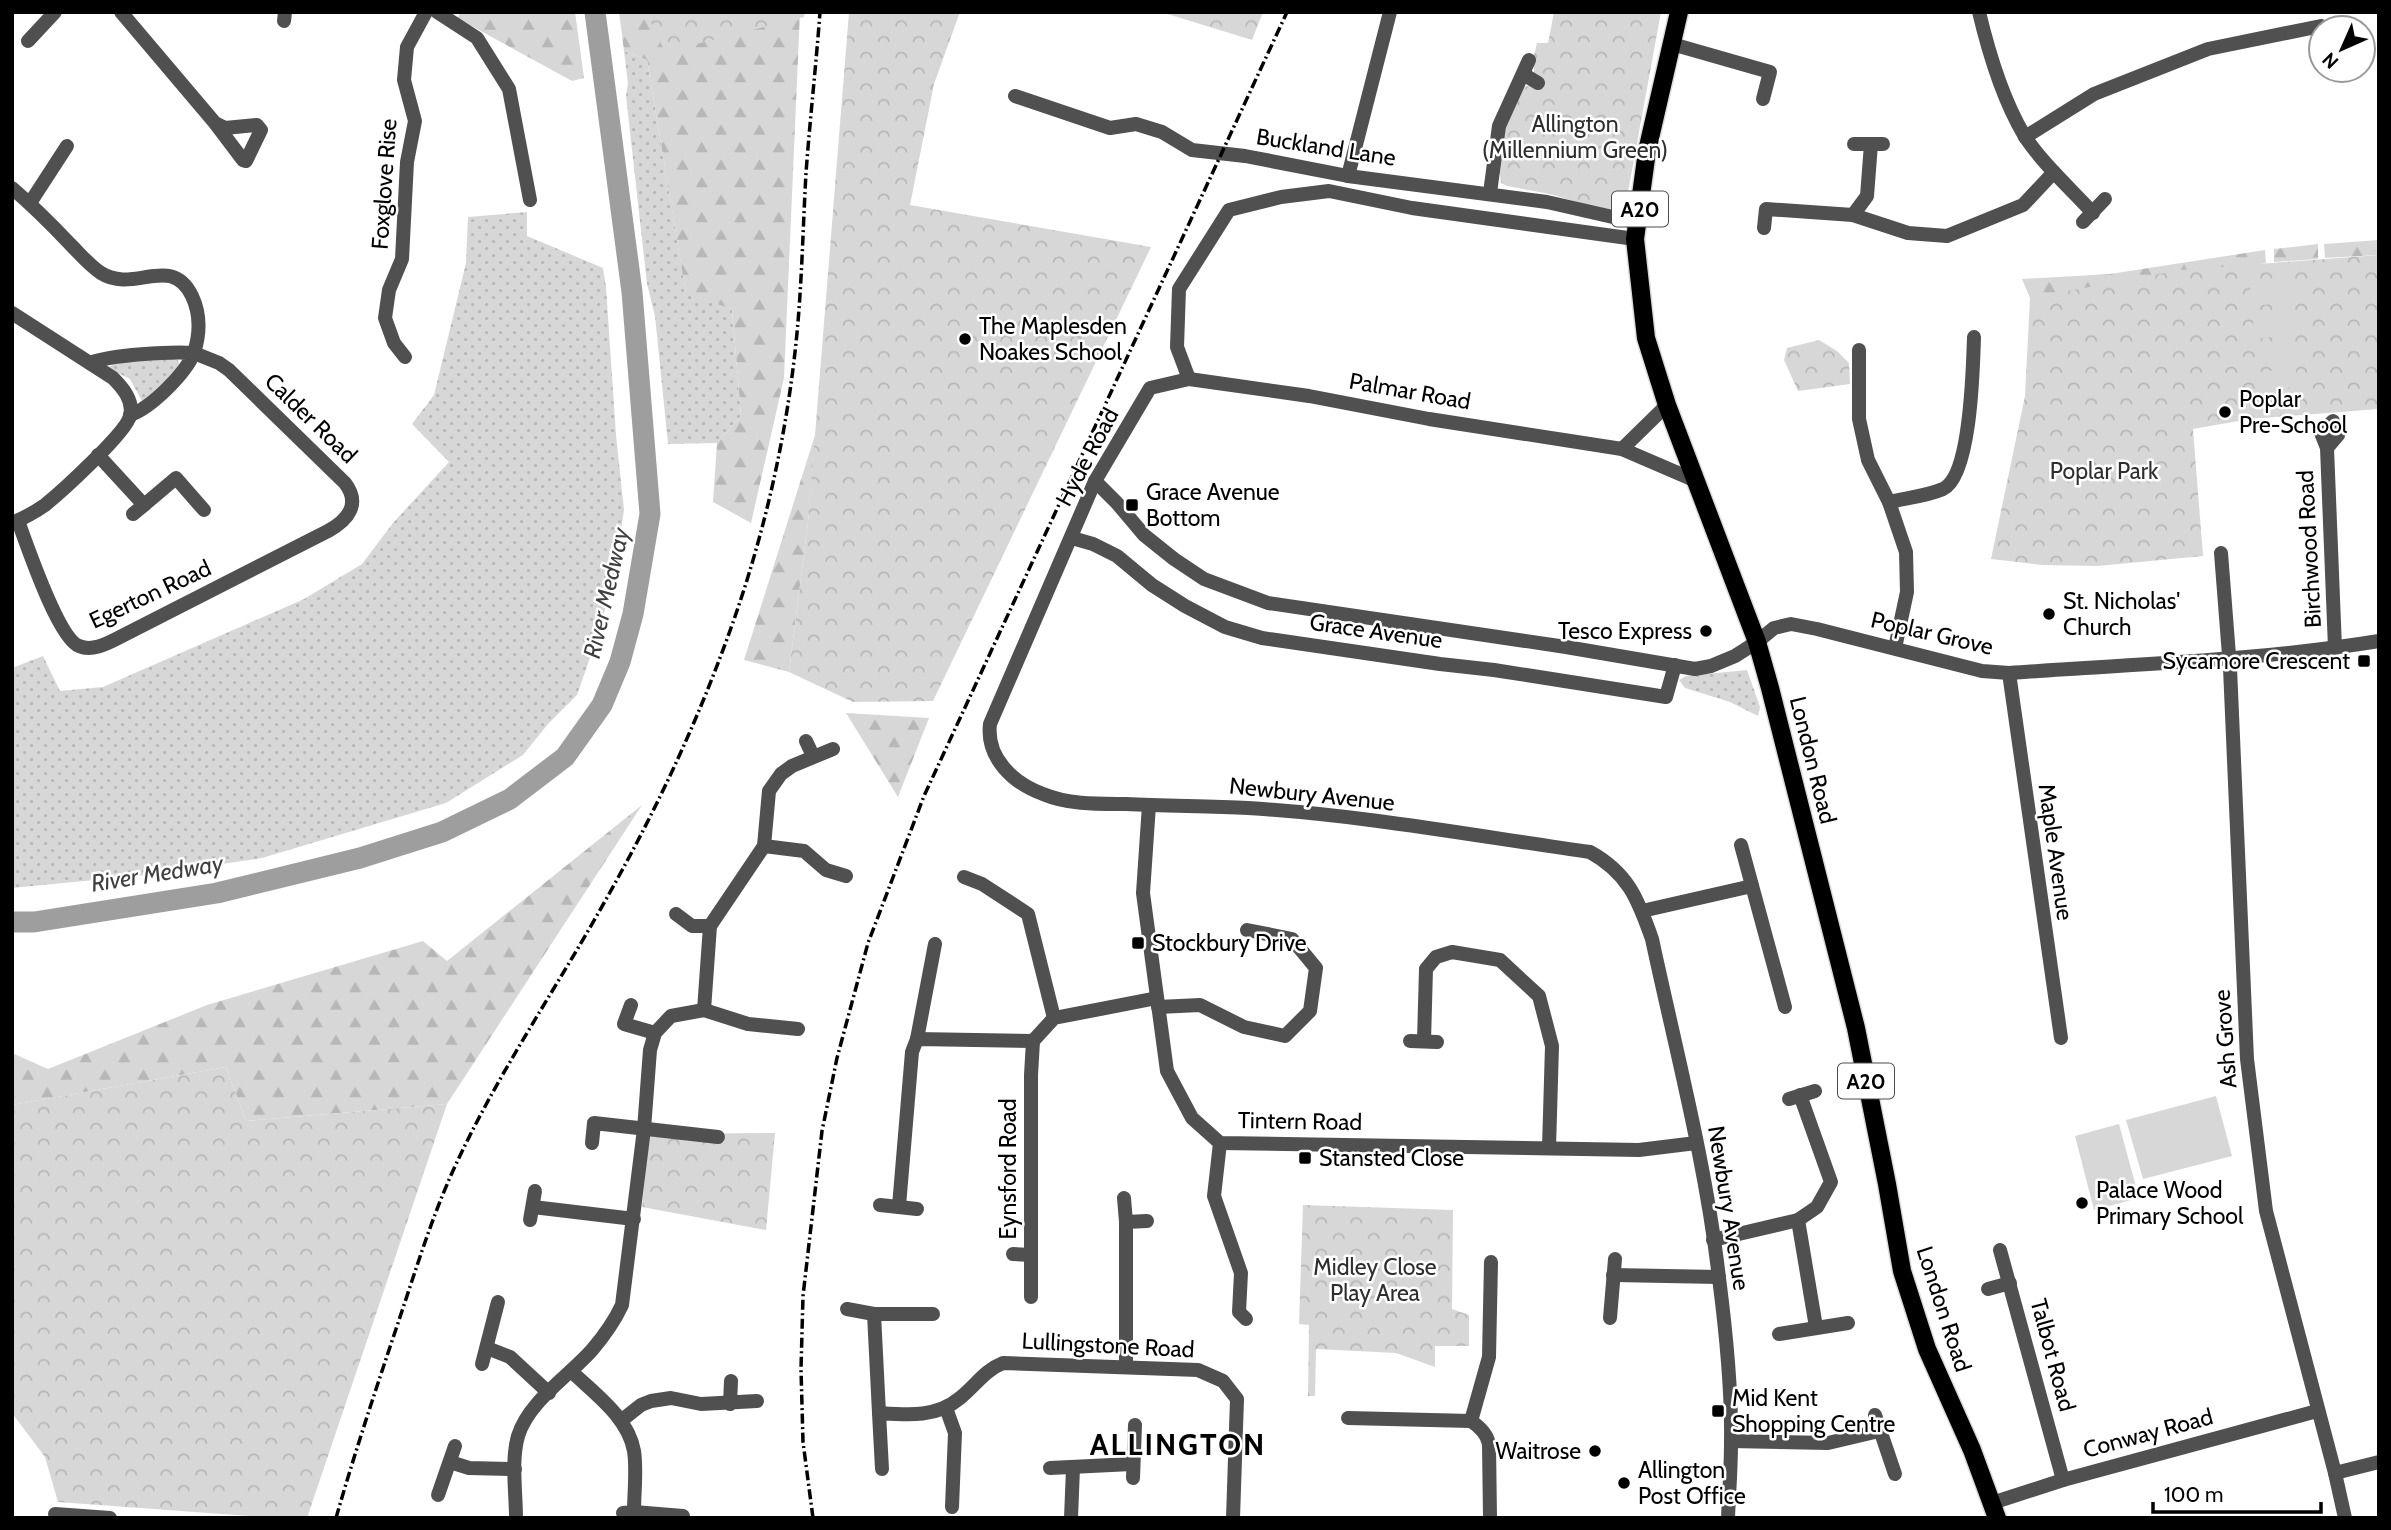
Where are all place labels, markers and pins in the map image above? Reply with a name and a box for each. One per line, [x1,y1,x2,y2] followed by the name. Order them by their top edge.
[979,312,1127,366] place label: The Maplesden Noakes School
[957,331,973,347] marker: The Maplesden Noakes School
[2239,385,2348,439] place label: Poplar Pre-School
[2217,404,2233,420] marker: Poplar Pre-School
[1146,478,1280,532] place label: Grace Avenue Bottom
[1124,497,1140,513] marker: Grace Avenue Bottom
[2063,587,2180,641] place label: St. Nicholas' Church
[2041,606,2057,622] marker: St. Nicholas' Church
[1558,617,1692,645] place label: Tesco Express
[1698,623,1714,639] marker: Tesco Express
[2163,647,2350,675] place label: Sycamore Crescent
[2356,653,2372,669] marker: Sycamore Crescent
[1152,929,1307,957] place label: Stockbury Drive
[1130,935,1146,951] marker: Stockbury Drive
[1319,1144,1464,1172] place label: Stansted Close
[1297,1150,1313,1166] marker: Stansted Close
[2096,1176,2244,1230] place label: Palace Wood Primary School
[2074,1195,2090,1211] marker: Palace Wood Primary School
[1732,1384,1895,1438] place label: Mid Kent Shopping Centre
[1710,1403,1726,1419] marker: Mid Kent Shopping Centre
[1496,1437,1581,1465] place label: Waitrose
[1587,1443,1603,1459] marker: Waitrose
[1638,1456,1746,1510] place label: Allington Post Office
[1616,1475,1632,1491] marker: Allington Post Office

